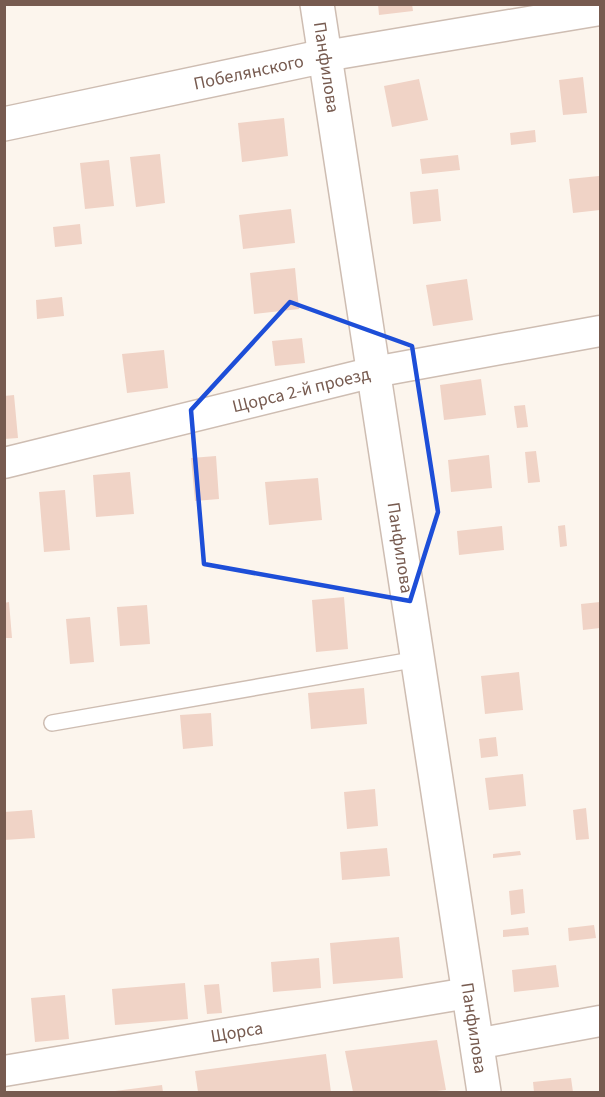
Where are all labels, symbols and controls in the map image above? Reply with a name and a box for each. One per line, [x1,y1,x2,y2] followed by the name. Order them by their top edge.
[307,20,346,115] street label: Панфилова
[191,49,306,97] street label: Побелянского
[230,361,373,419] street label: Щорса 2-й проезд
[381,500,419,595] street label: Панфилова
[454,981,493,1075] street label: Панфилова
[209,1016,265,1049] street label: Щорса

